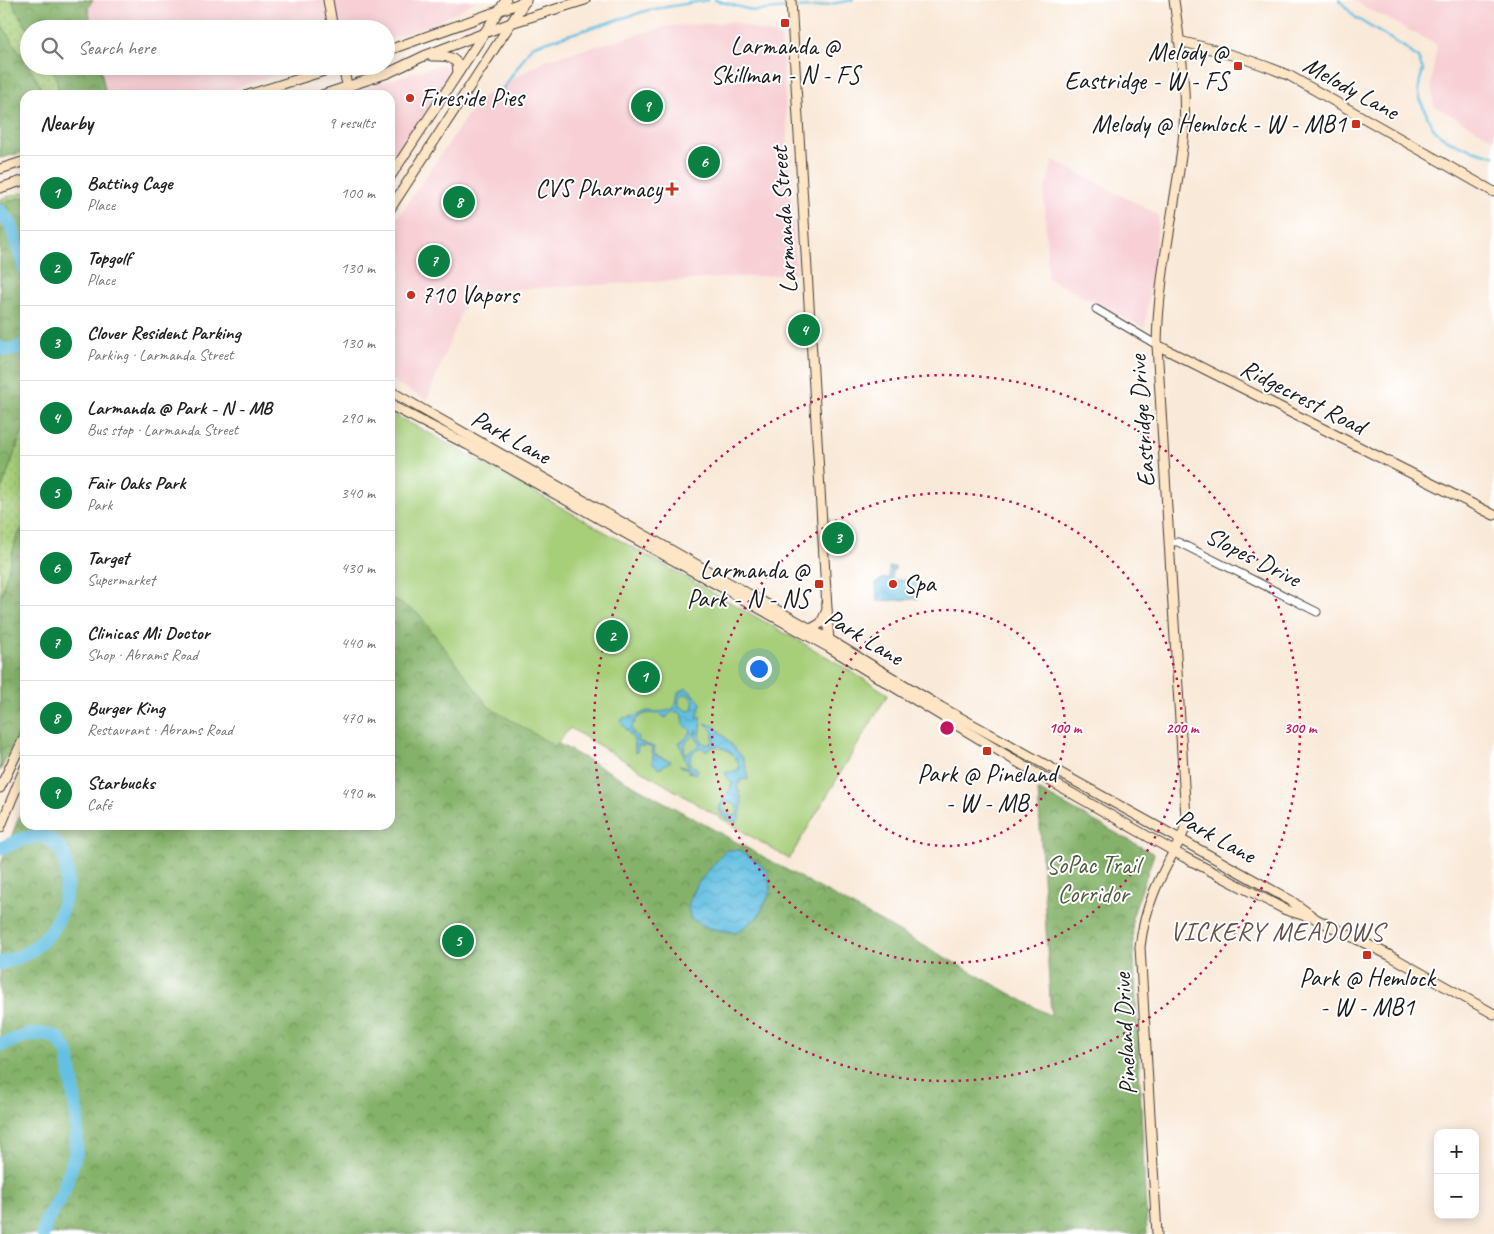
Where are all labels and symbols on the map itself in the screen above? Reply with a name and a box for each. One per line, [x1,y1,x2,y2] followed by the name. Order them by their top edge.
[779,17,791,29] marker: Larmanda @ Skillman - N - FS
[710,30,862,91] place label: Larmanda @ Skillman - N - FS
[1065,36,1231,97] place label: Melody @ Eastridge - W - FS
[1298,49,1406,128] street label: Melody Lane
[1232,60,1244,72] marker: Melody @ Eastridge - W - FS
[420,82,526,114] place label: Fireside Pies
[631,87,663,125] pin: 9
[404,92,416,104] marker: Fireside Pies
[1092,108,1348,140] place label: Melody @ Hemlock - W - MB1
[1350,118,1362,130] marker: Melody @ Hemlock - W - MB1
[688,143,720,181] pin: 6
[763,143,805,295] street label: Larmanda Street
[535,173,663,205] place label: CVS Pharmacy
[443,183,475,221] pin: 8
[666,183,678,195] marker: CVS Pharmacy
[418,242,450,280] pin: 7
[421,279,521,311] place label: 710 Vapors
[405,289,417,301] marker: 710 Vapors
[788,311,820,349] pin: 4
[1121,352,1163,488] street label: Eastridge Drive
[1235,352,1375,444] street label: Ridgecrest Road
[466,402,558,473] street label: Park Lane
[822,519,854,557] pin: 3
[1200,519,1308,595] street label: Slopes Drive
[687,554,812,615] place label: Larmanda @ Park - N - NS
[903,568,938,600] place label: Spa
[813,578,825,590] marker: Larmanda @ Park - N - NS
[887,578,899,590] marker: Spa
[819,601,911,674] street label: Park Lane
[596,617,628,655] pin: 2
[746,656,772,682] your location
[628,658,660,696] pin: 1
[938,719,956,737] centre of rings
[1049,719,1083,738] text: 100 m
[1166,719,1200,738] text: 200 m
[1284,719,1318,738] text: 300 m
[981,745,993,757] marker: Park @ Pineland - W - MB
[917,758,1061,819] place label: Park @ Pineland - W - MB
[1171,801,1263,872] street label: Park Lane
[1046,849,1145,910] park label: SoPac Trail Corridor
[1170,915,1388,948] district label: VICKERY MEADOWS
[442,922,474,960] pin: 5
[1361,949,1373,961] marker: Park @ Hemlock - W - MB1
[1299,962,1437,1023] place label: Park @ Hemlock - W - MB1
[1106,970,1144,1096] street label: Pineland Drive

